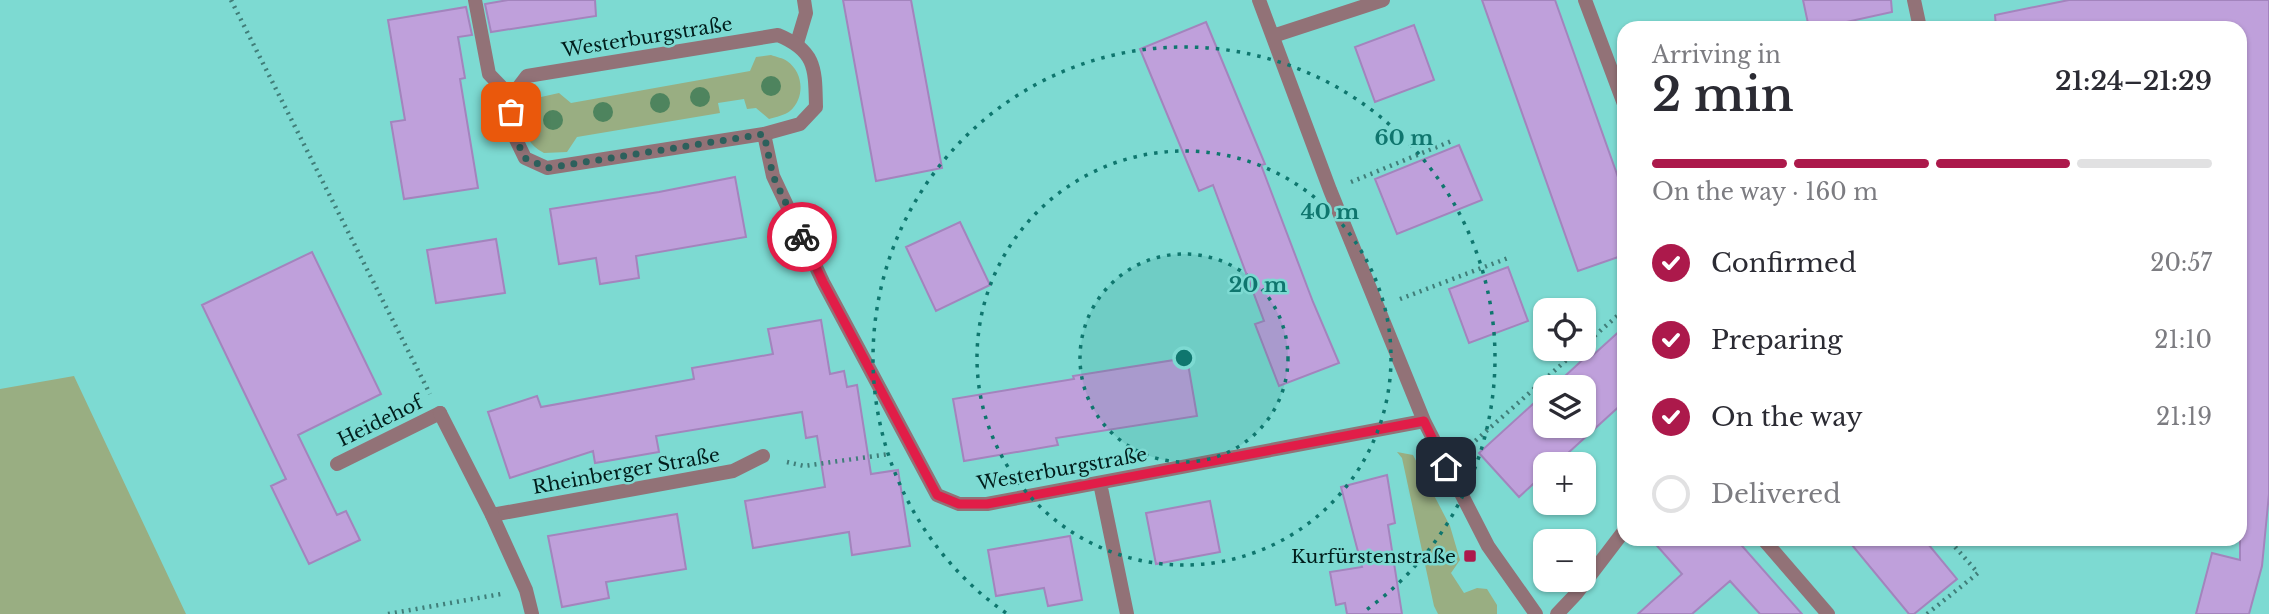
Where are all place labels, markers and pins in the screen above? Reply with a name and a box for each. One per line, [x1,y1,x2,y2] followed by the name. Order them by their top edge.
[481,82,541,142] pin
[1172,346,1196,370] centre of rings
[1416,437,1476,497] pin
[1291,545,1456,568] place label: Kurfürstenstraße
[1462,548,1478,564] marker: Kurfürstenstraße

